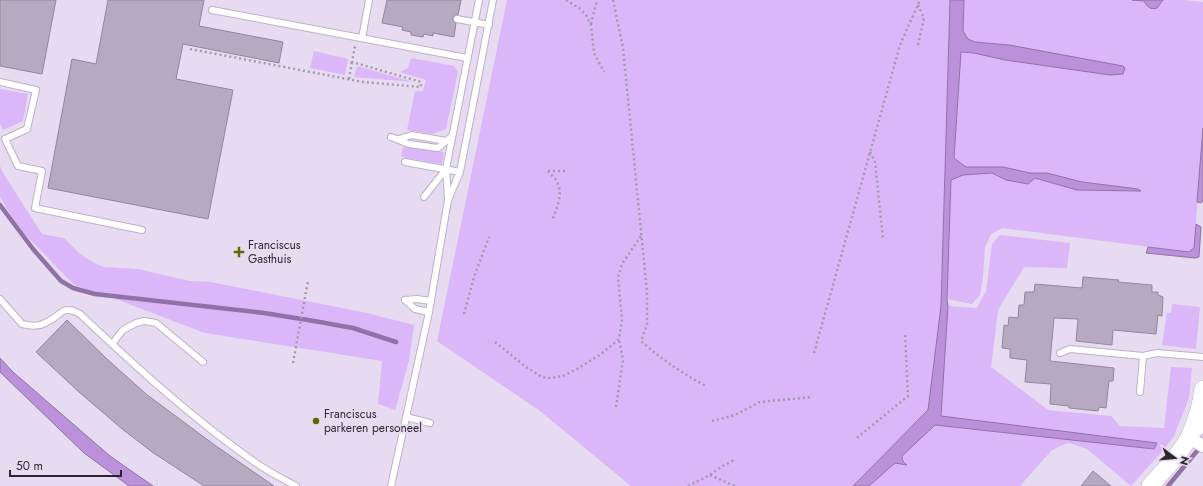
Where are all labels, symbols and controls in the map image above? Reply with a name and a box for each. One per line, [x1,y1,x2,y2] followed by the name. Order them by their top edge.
[248,236,301,268] place label: Franciscus Gasthuis
[233,246,245,258] marker: Franciscus Gasthuis
[324,405,422,437] place label: Franciscus parkeren personeel
[311,416,321,426] marker: Franciscus parkeren personeel
[1155,438,1195,478] north arrow
[10,452,121,478] scale bar
[1176,454,1194,467] text: N
[16,457,43,475] text: 50 m

